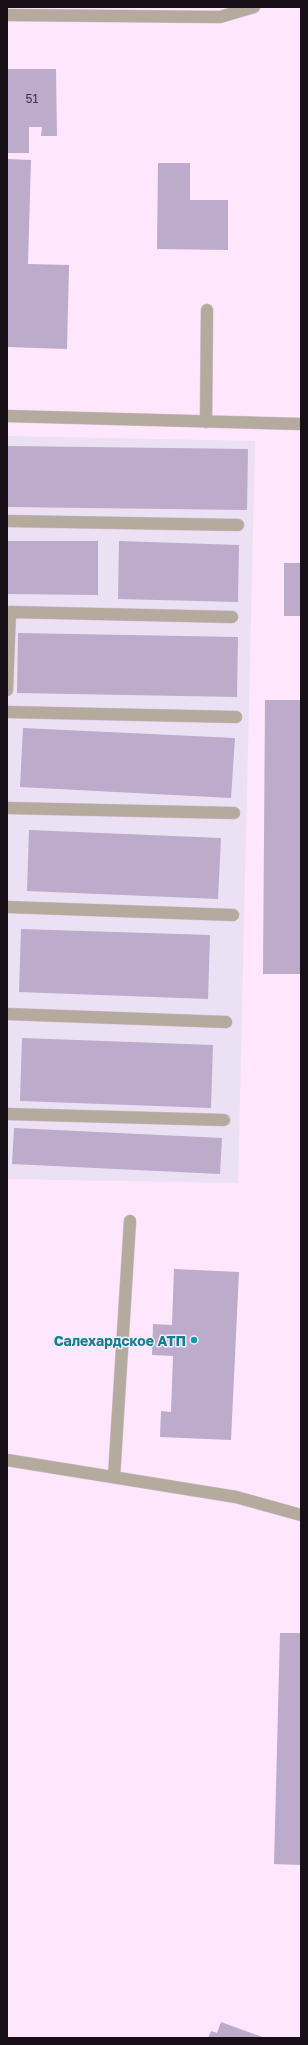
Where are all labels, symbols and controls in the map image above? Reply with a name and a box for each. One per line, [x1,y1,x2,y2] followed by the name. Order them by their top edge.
[26,91,39,106] house number: 51
[54,1332,186,1349] place label: Салехардское АТП
[189,1335,199,1345] marker: Салехардское АТП

